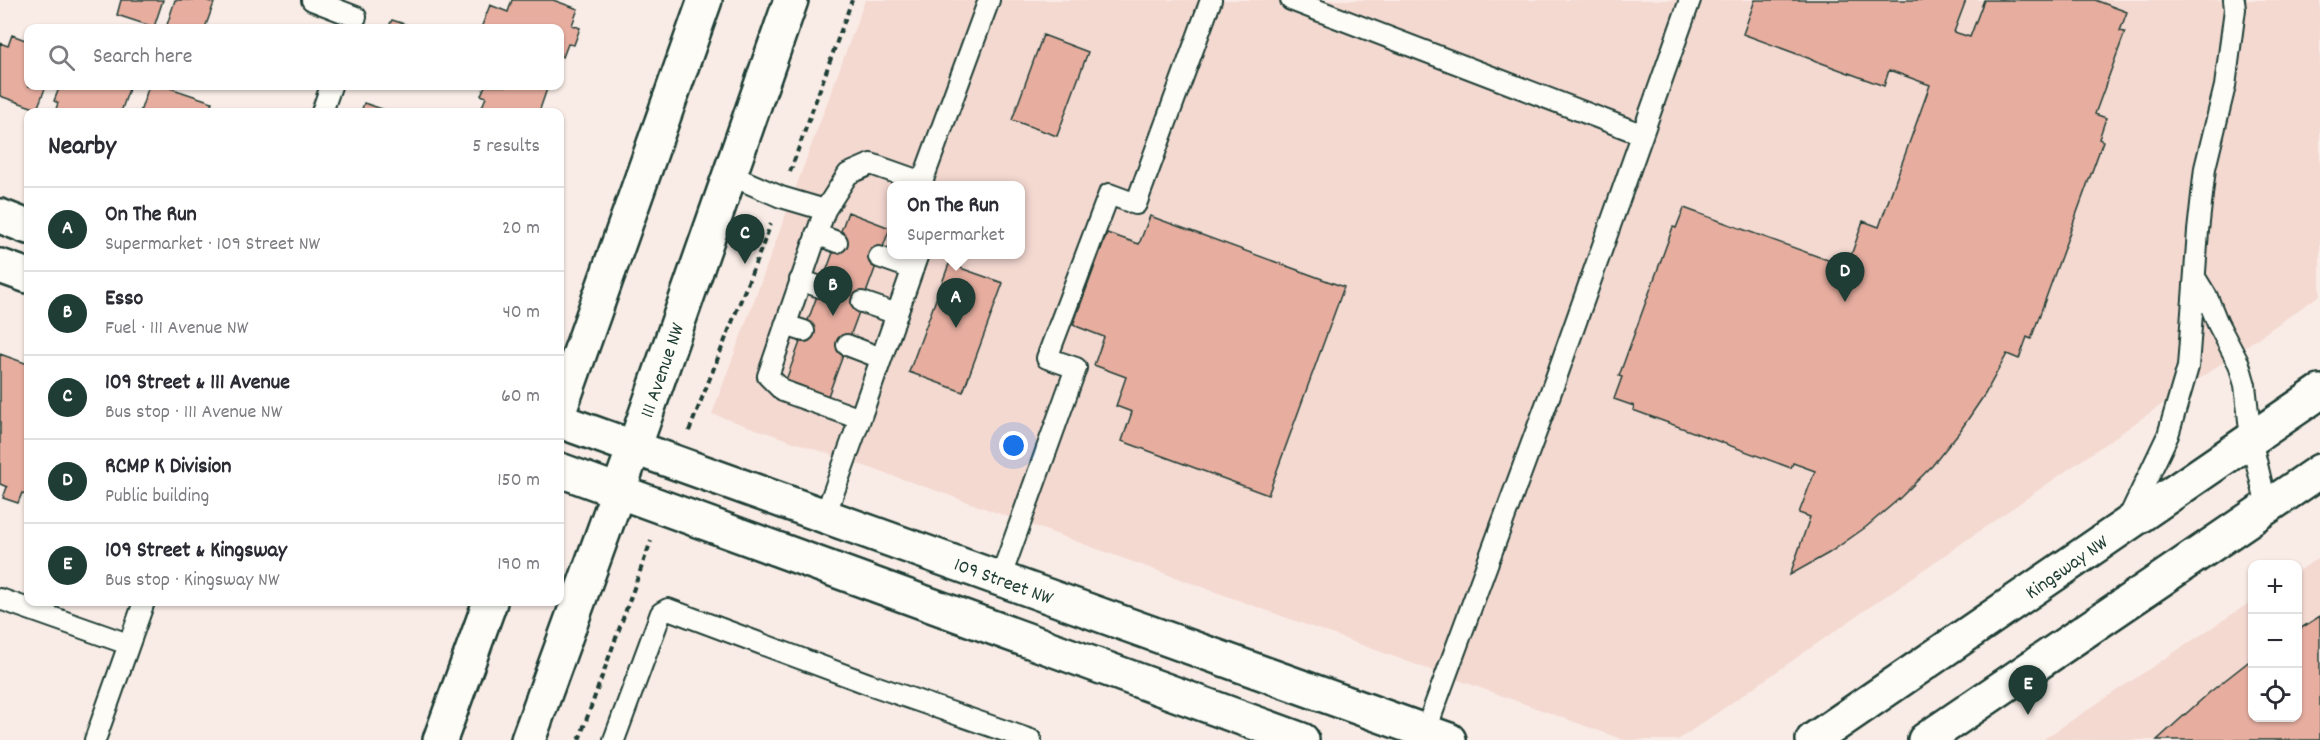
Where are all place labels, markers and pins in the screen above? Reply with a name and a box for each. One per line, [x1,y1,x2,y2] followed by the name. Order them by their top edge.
[726,214,764,264] pin: C
[1826,252,1864,302] pin: D
[814,266,852,316] pin: B
[936,278,976,328] pin: A
[2008,666,2048,715] pin: E

